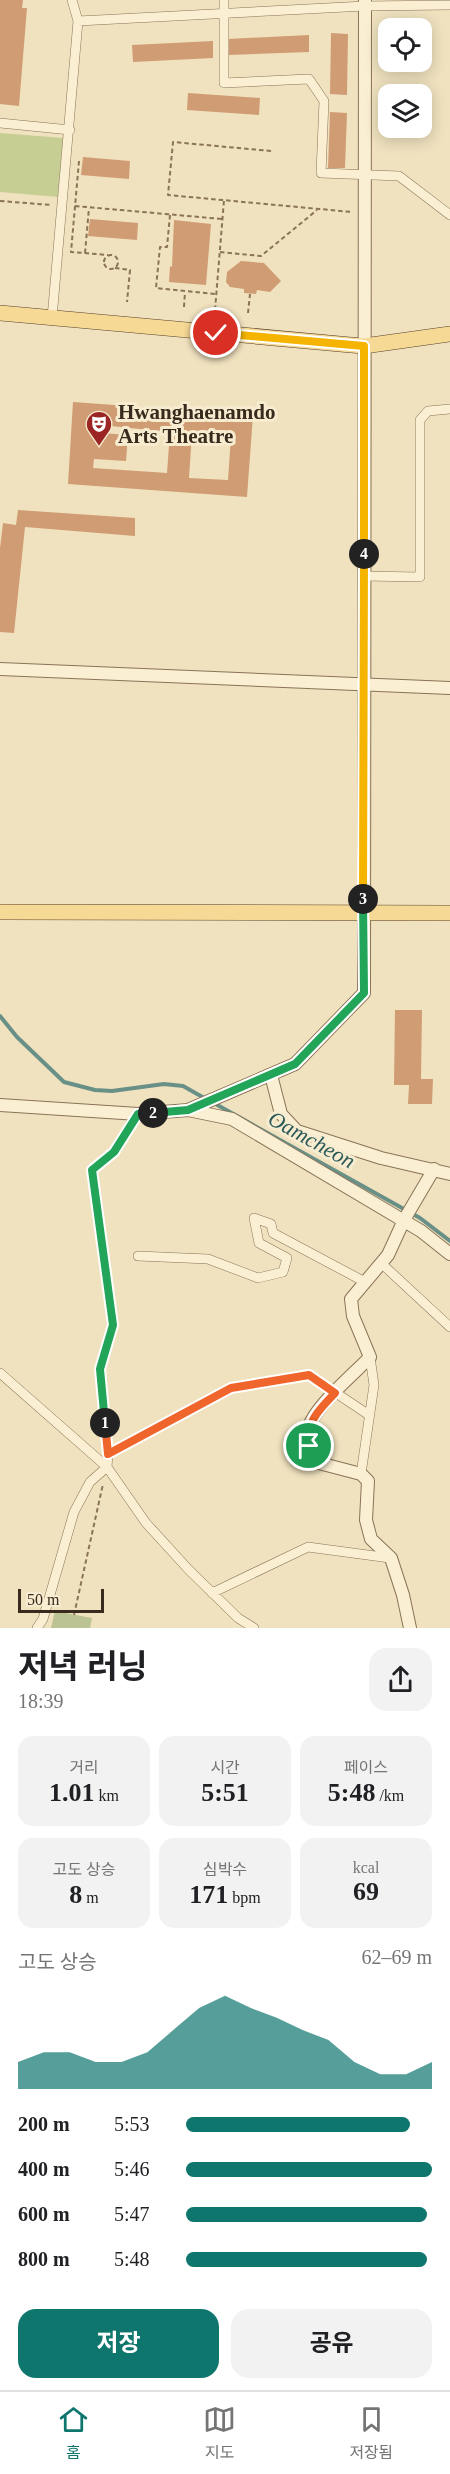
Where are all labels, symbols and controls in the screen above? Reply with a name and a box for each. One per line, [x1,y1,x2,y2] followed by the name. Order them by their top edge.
[378,18,432,138] map controls
[378,18,432,72] button: locate
[378,84,432,138] button: layers
[190,307,241,358] pin
[199,316,232,349] icon: check
[118,400,276,448] place label: Hwanghaenamdo Arts Theatre
[84,409,114,447] theatre icon: Hwanghaenamdo Arts Theatre
[349,539,379,569] pin: 4
[360,545,368,562] text: 4
[348,884,378,914] pin: 3
[359,890,367,907] text: 3
[138,1098,168,1128] pin: 2
[149,1104,157,1121] text: 2
[264,1105,359,1173] water label: Oamcheon
[90,1408,120,1438] pin: 1
[101,1414,109,1431] text: 1
[283,1420,334,1471] pin
[292,1429,325,1462] icon: arrive
[18,1586,104,1614] scale bar
[27,1591,59,1608] text: 50 m
[369,1648,432,1711] button: share
[18,1649,148,1685] text: 저녁 러닝
[18,1690,64,1712] text: 18:39
[69,1759,99,1776] text: 거리
[210,1759,240,1776] text: 시간
[344,1759,388,1776] text: 페이스
[49,1778,95,1807] text: 1.01
[201,1778,249,1807] text: 5:51
[328,1778,375,1807] text: 5:48
[95,1787,119,1804] text: km
[375,1787,404,1804] text: /km
[353,1859,379,1876] text: kcal
[53,1861,115,1878] text: 고도 상승
[203,1861,247,1878] text: 심박수
[353,1877,379,1906] text: 69
[69,1880,82,1909] text: 8
[189,1880,228,1909] text: 171
[82,1889,99,1906] text: m
[228,1889,261,1906] text: bpm
[361,1946,432,1968] text: 62–69 m
[18,1951,97,1973] text: 고도 상승
[18,2113,70,2135] text: 200 m
[114,2113,150,2135] text: 5:53
[18,2158,70,2180] text: 400 m
[114,2158,150,2180] text: 5:46
[18,2203,70,2225] text: 600 m
[114,2203,150,2225] text: 5:47
[18,2248,70,2270] text: 800 m
[114,2248,150,2270] text: 5:48
[18,2309,219,2378] button: 저장
[231,2309,432,2378] button: 공유
[57,2403,90,2463] tab: 홈
[203,2403,236,2463] tab: 지도
[349,2403,393,2463] tab: 저장됨

